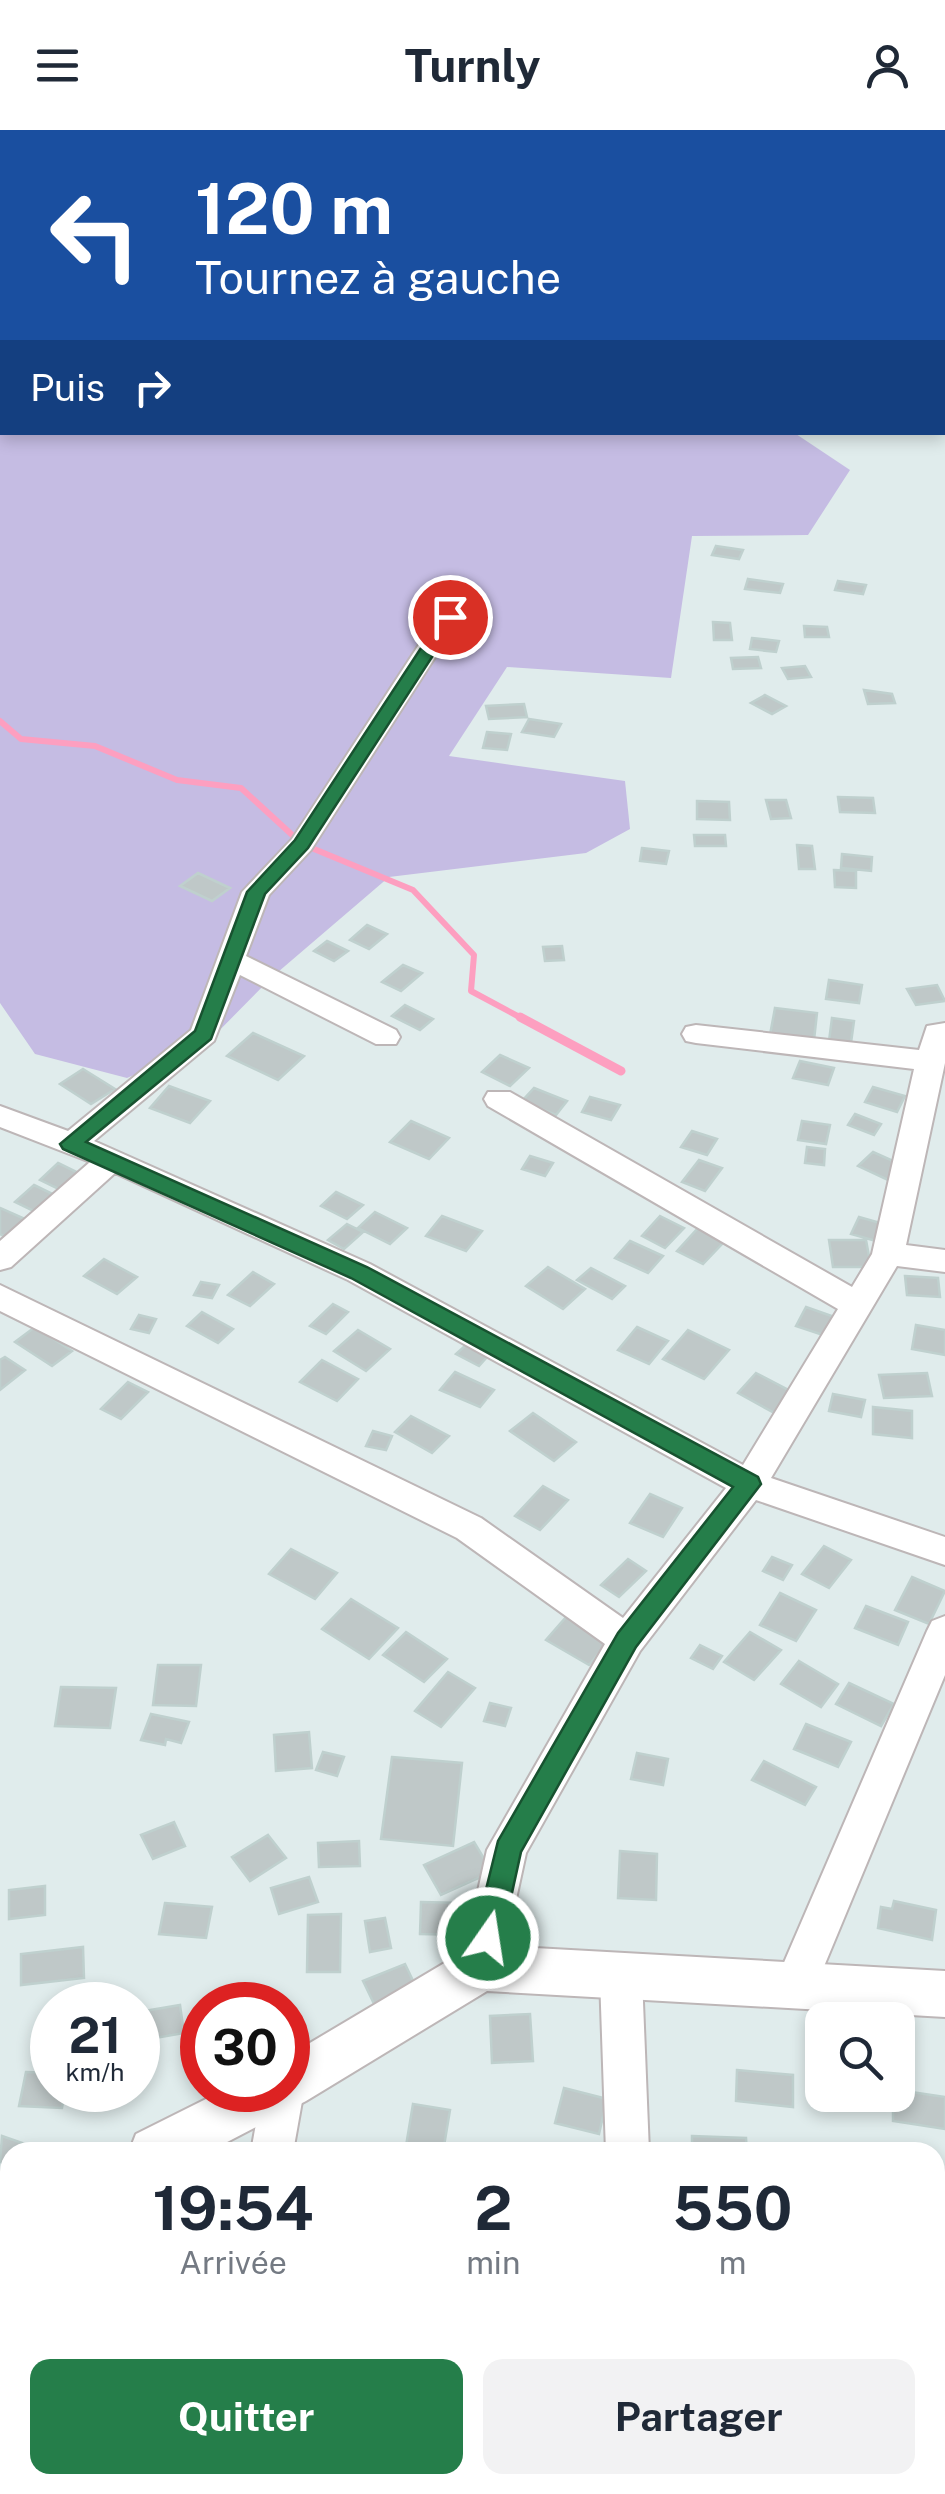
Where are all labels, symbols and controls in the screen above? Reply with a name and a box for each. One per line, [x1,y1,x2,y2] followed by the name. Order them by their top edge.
[30,38,85,93] icon: menu
[860,38,915,93] icon: person
[404,39,541,92] text: Turnly
[195,167,393,250] text: 120 m
[30,170,160,300] icon: left
[195,251,561,304] text: Tournez à gauche
[125,360,180,415] icon: right
[30,365,105,410] text: Puis
[408,575,493,660] pin
[423,590,478,645] icon: arrive
[436,1886,540,1990] position arrow
[180,1982,310,2112] speed limit sign: 30
[805,2002,915,2112] map controls
[805,2002,915,2112] button: search
[68,2005,122,2064] text: 21
[66,2057,124,2087] text: km/h
[152,2173,314,2244] text: 19:54
[474,2173,512,2244] text: 2
[673,2173,793,2244] text: 550
[179,2244,287,2281] text: Arrivée
[466,2244,520,2281] text: min
[719,2244,747,2281] text: m
[30,2359,463,2474] button: Quitter
[483,2359,915,2474] button: Partager

